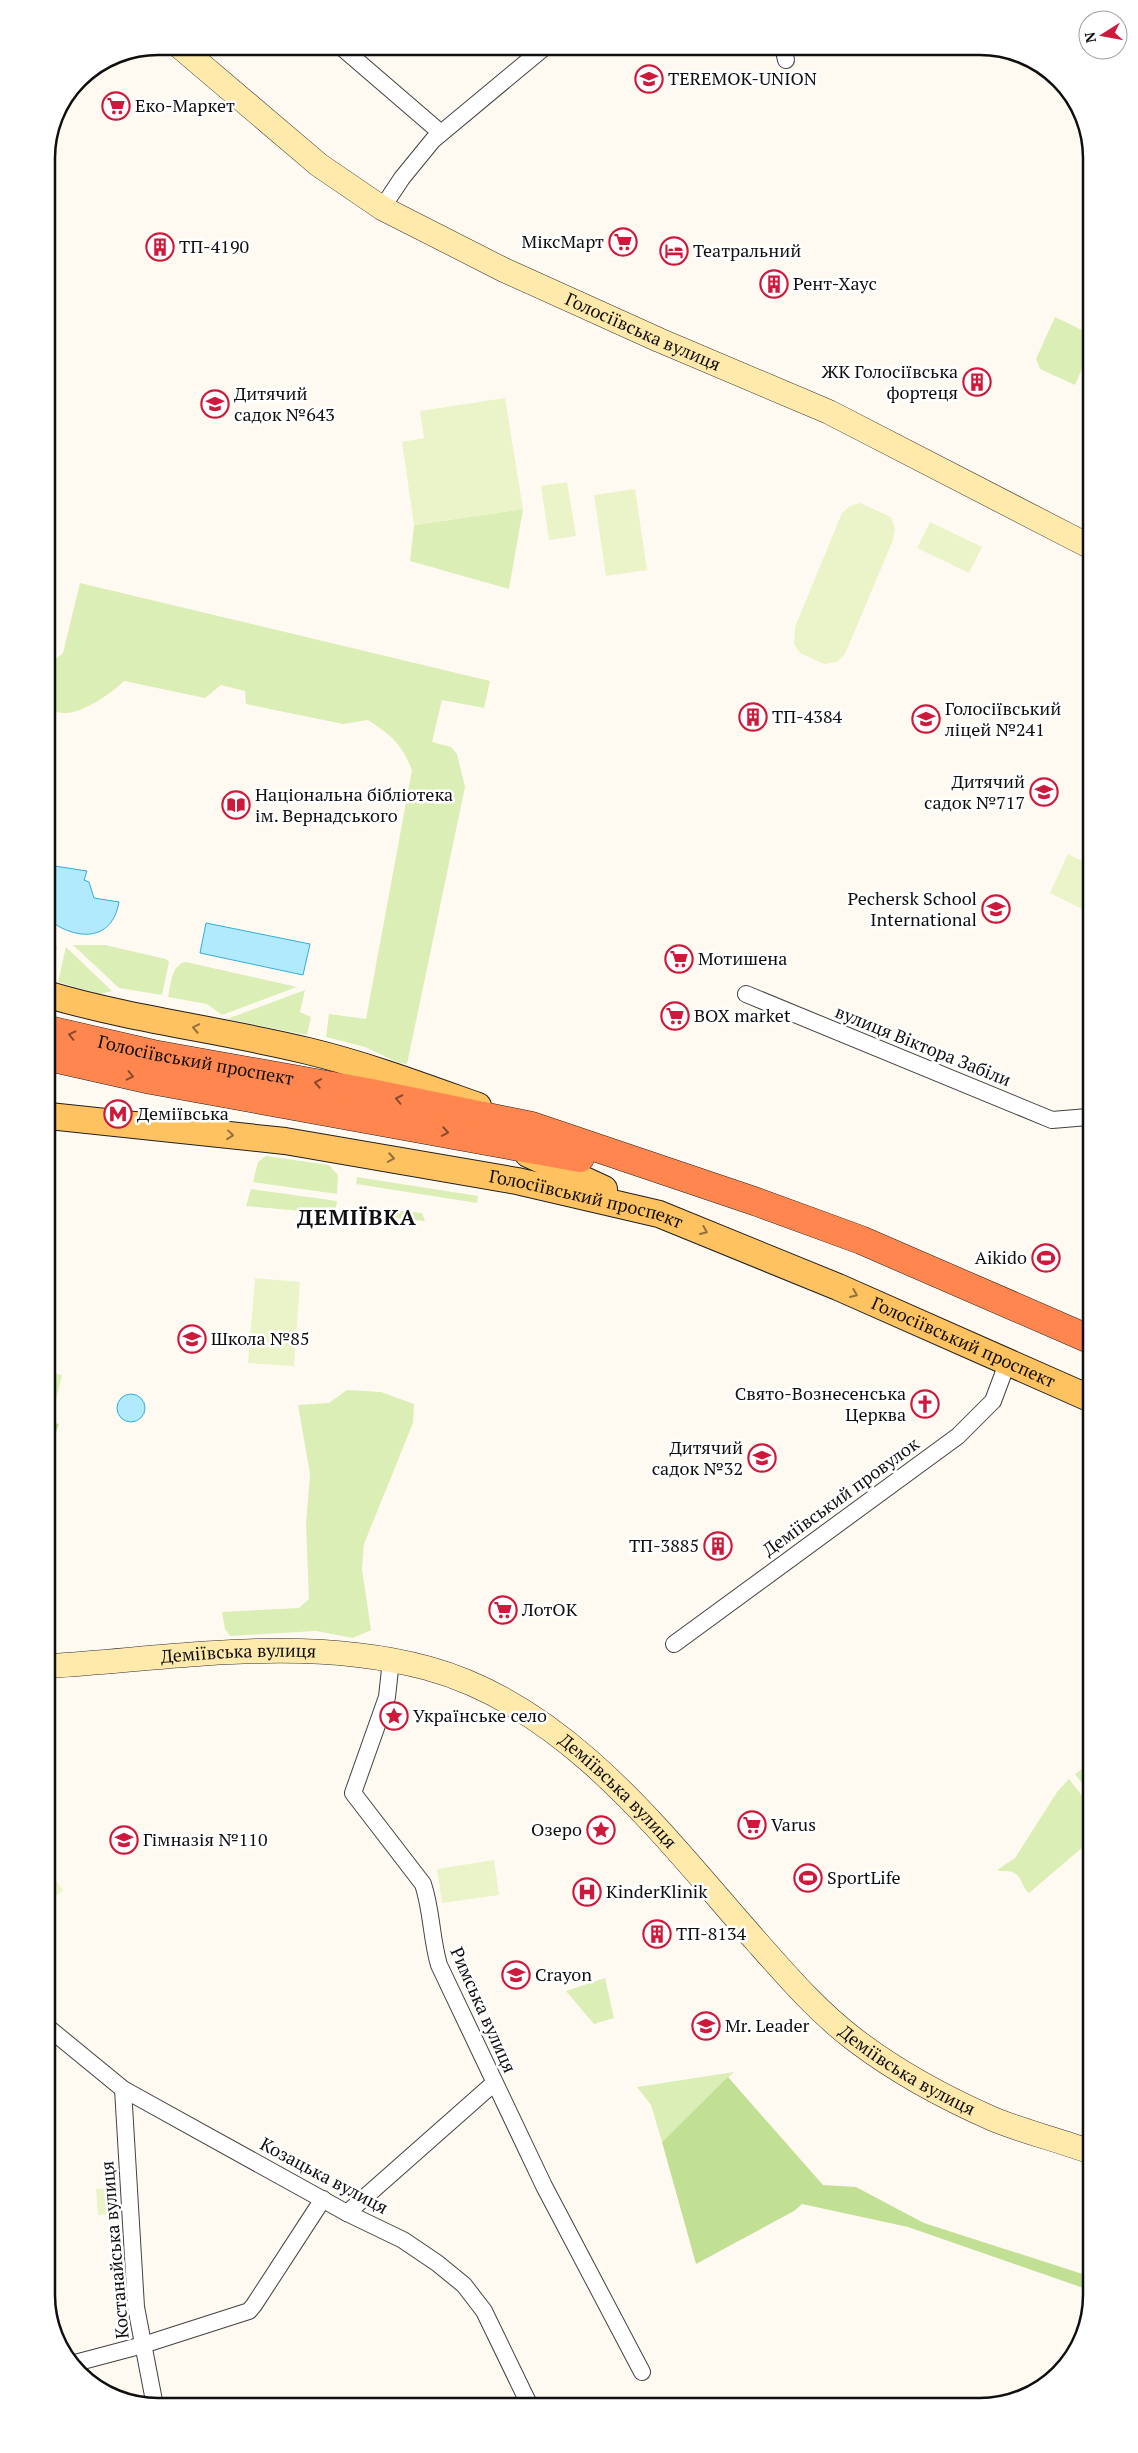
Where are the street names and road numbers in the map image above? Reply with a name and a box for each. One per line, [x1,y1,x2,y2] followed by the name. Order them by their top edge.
[562,286,725,376] street label: Голосіївська вулиця
[832,999,1015,1091] street label: вулиця Віктора Забіли
[96,1029,296,1090] street label: Голосіївський проспект
[487,1163,687,1234] street label: Голосіївський проспект
[868,1290,1060,1393] street label: Голосіївський проспект
[757,1431,924,1561] street label: Деміївський провулок
[160,1638,317,1668] street label: Деміївська вулиця
[554,1727,683,1853] street label: Деміївська вулиця
[445,1943,522,2076] street label: Римська вулиця
[834,2019,980,2120] street label: Деміївська вулиця
[256,2131,393,2219] street label: Козацька вулиця
[94,2160,134,2340] street label: Костанайська вулиця

